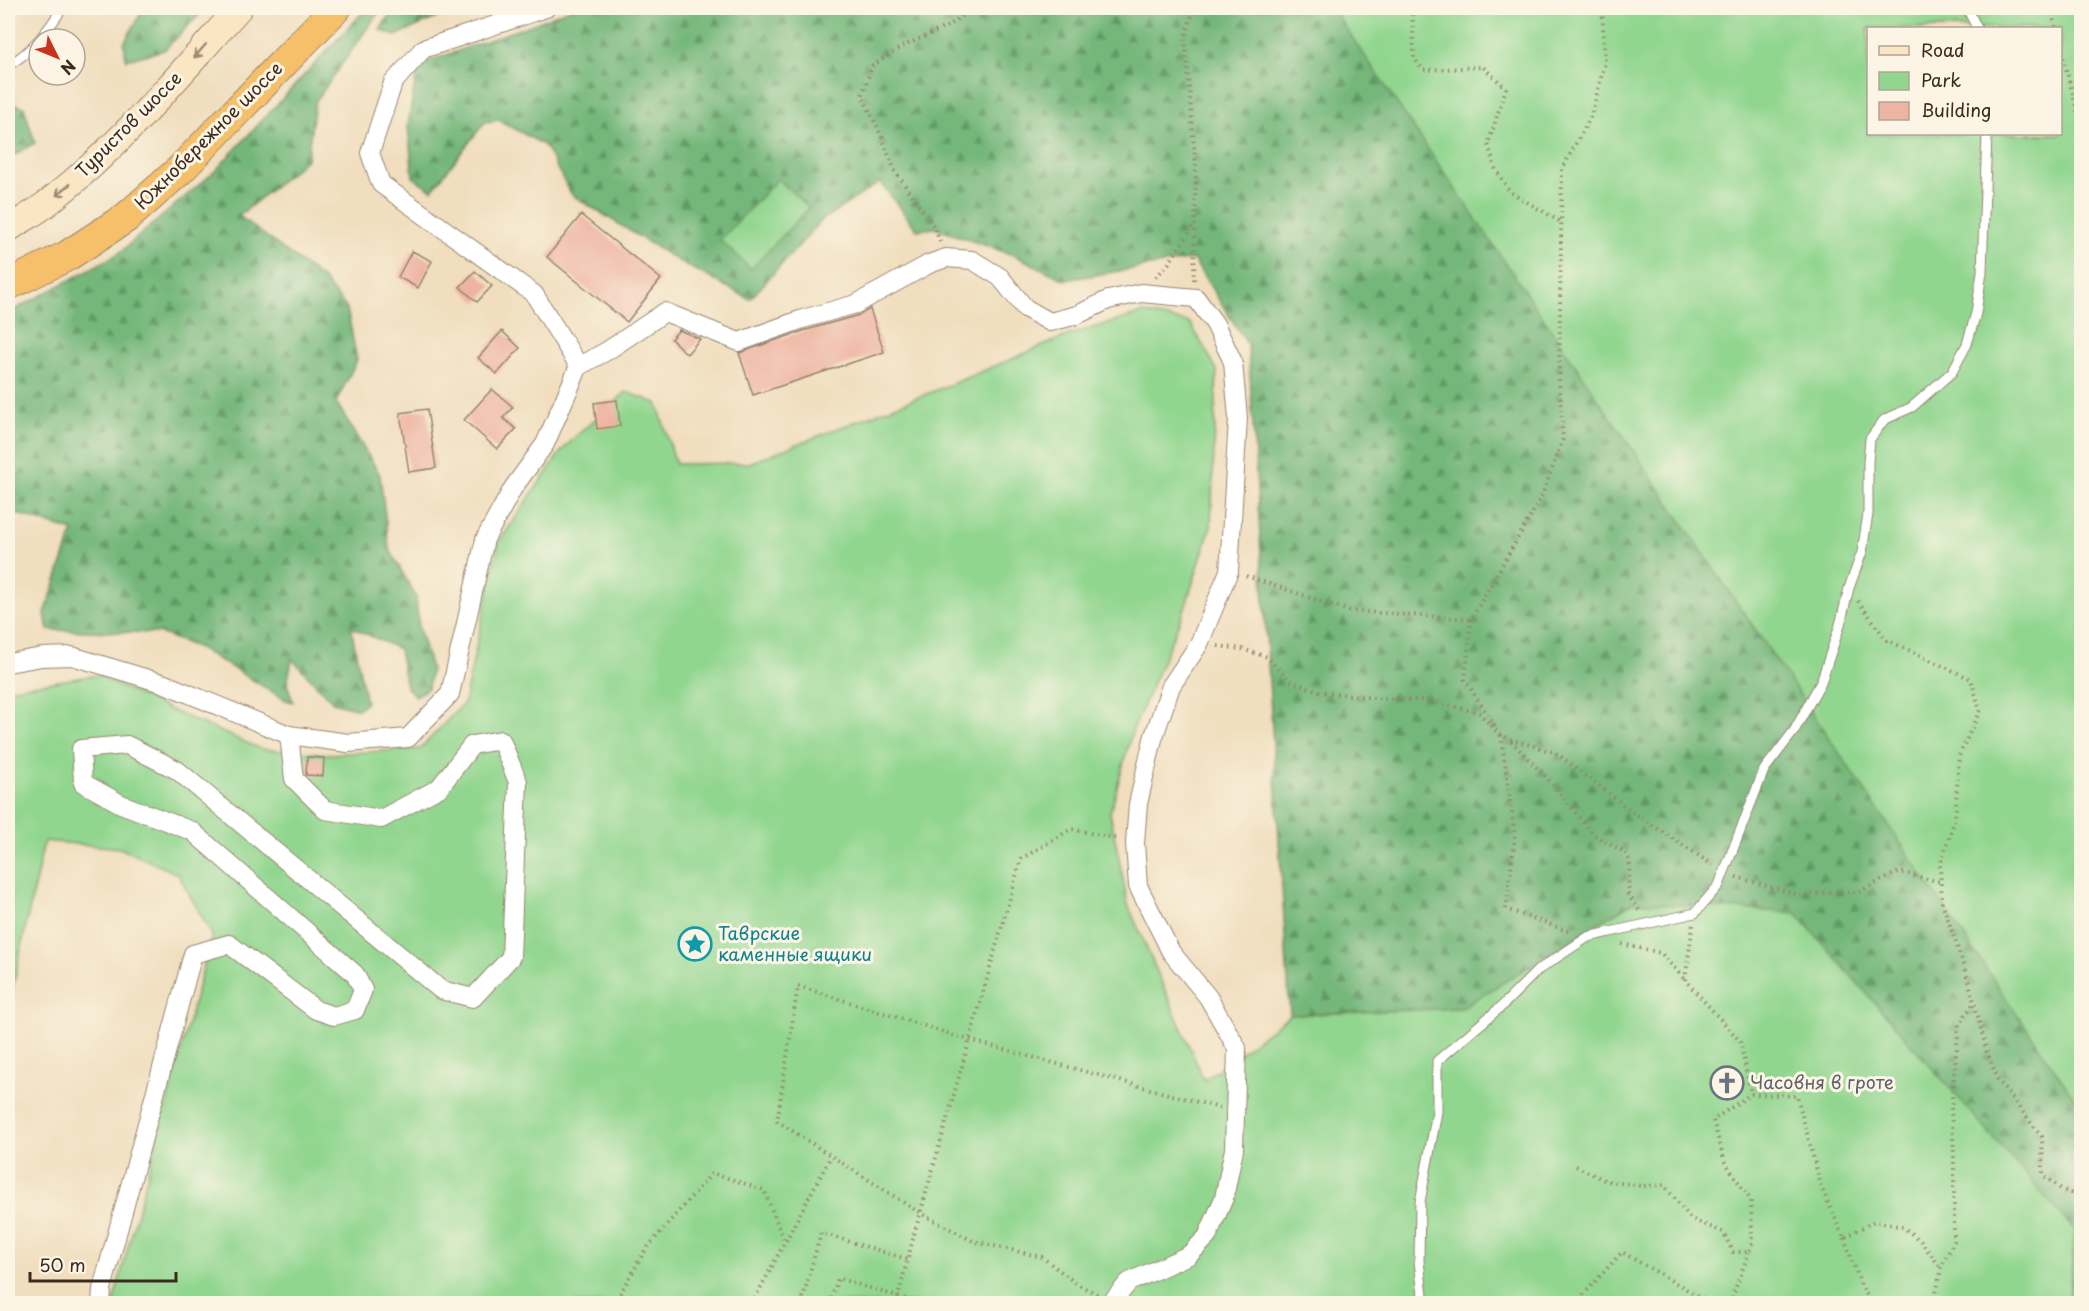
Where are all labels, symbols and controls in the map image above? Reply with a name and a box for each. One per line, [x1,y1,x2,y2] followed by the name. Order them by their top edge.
[27,27,87,87] north arrow
[1867,27,2062,135] legend
[1921,36,1965,63] text: Road
[193,44,207,59] one-way arrow
[56,55,82,81] text: N
[128,55,288,215] street label: Южнобережное шоссе
[69,65,187,183] street label: Туристов шоссе
[1921,66,1961,93] text: Park
[1921,96,1991,123] text: Building
[56,183,71,197] one-way arrow
[718,919,872,967] place label: Таврские каменные ящики
[677,926,713,962] place icon: Таврские каменные ящики
[1709,1065,1745,1101] church icon: Часовня в гроте
[1750,1068,1894,1095] place label: Часовня в гроте
[30,1245,176,1283] scale bar
[39,1251,86,1278] text: 50 m

